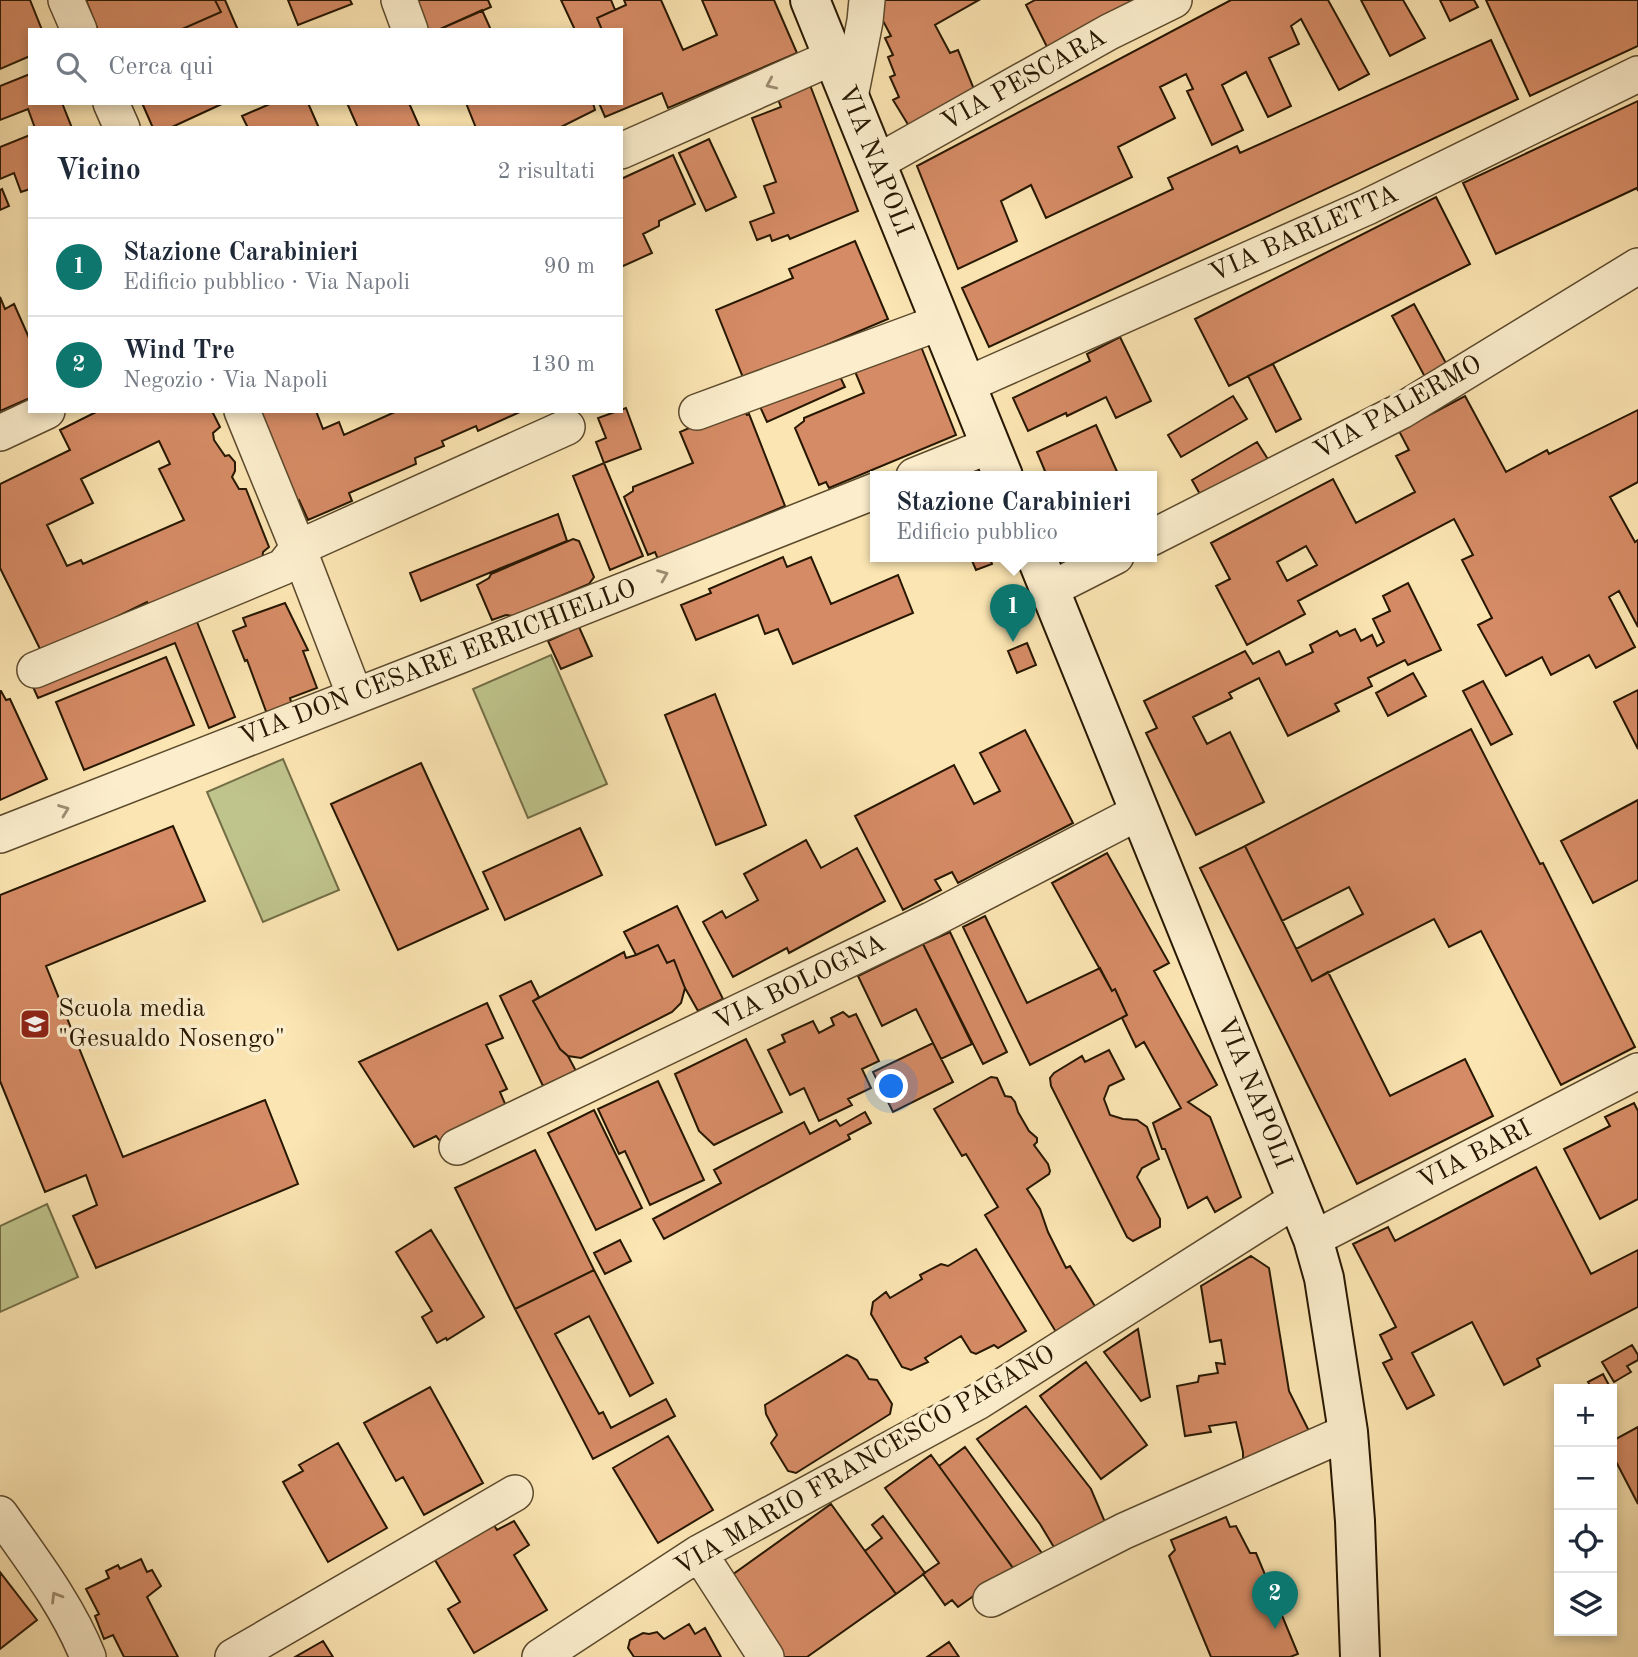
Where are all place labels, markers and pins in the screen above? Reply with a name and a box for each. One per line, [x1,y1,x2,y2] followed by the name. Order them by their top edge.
[990,584,1036,642] pin: 1
[58,996,285,1052] place label: Scuola media "Gesualdo Nosengo"
[18,1007,52,1041] school or university icon: Scuola media "Gesualdo Nosengo"
[1252,1571,1298,1629] pin: 2

